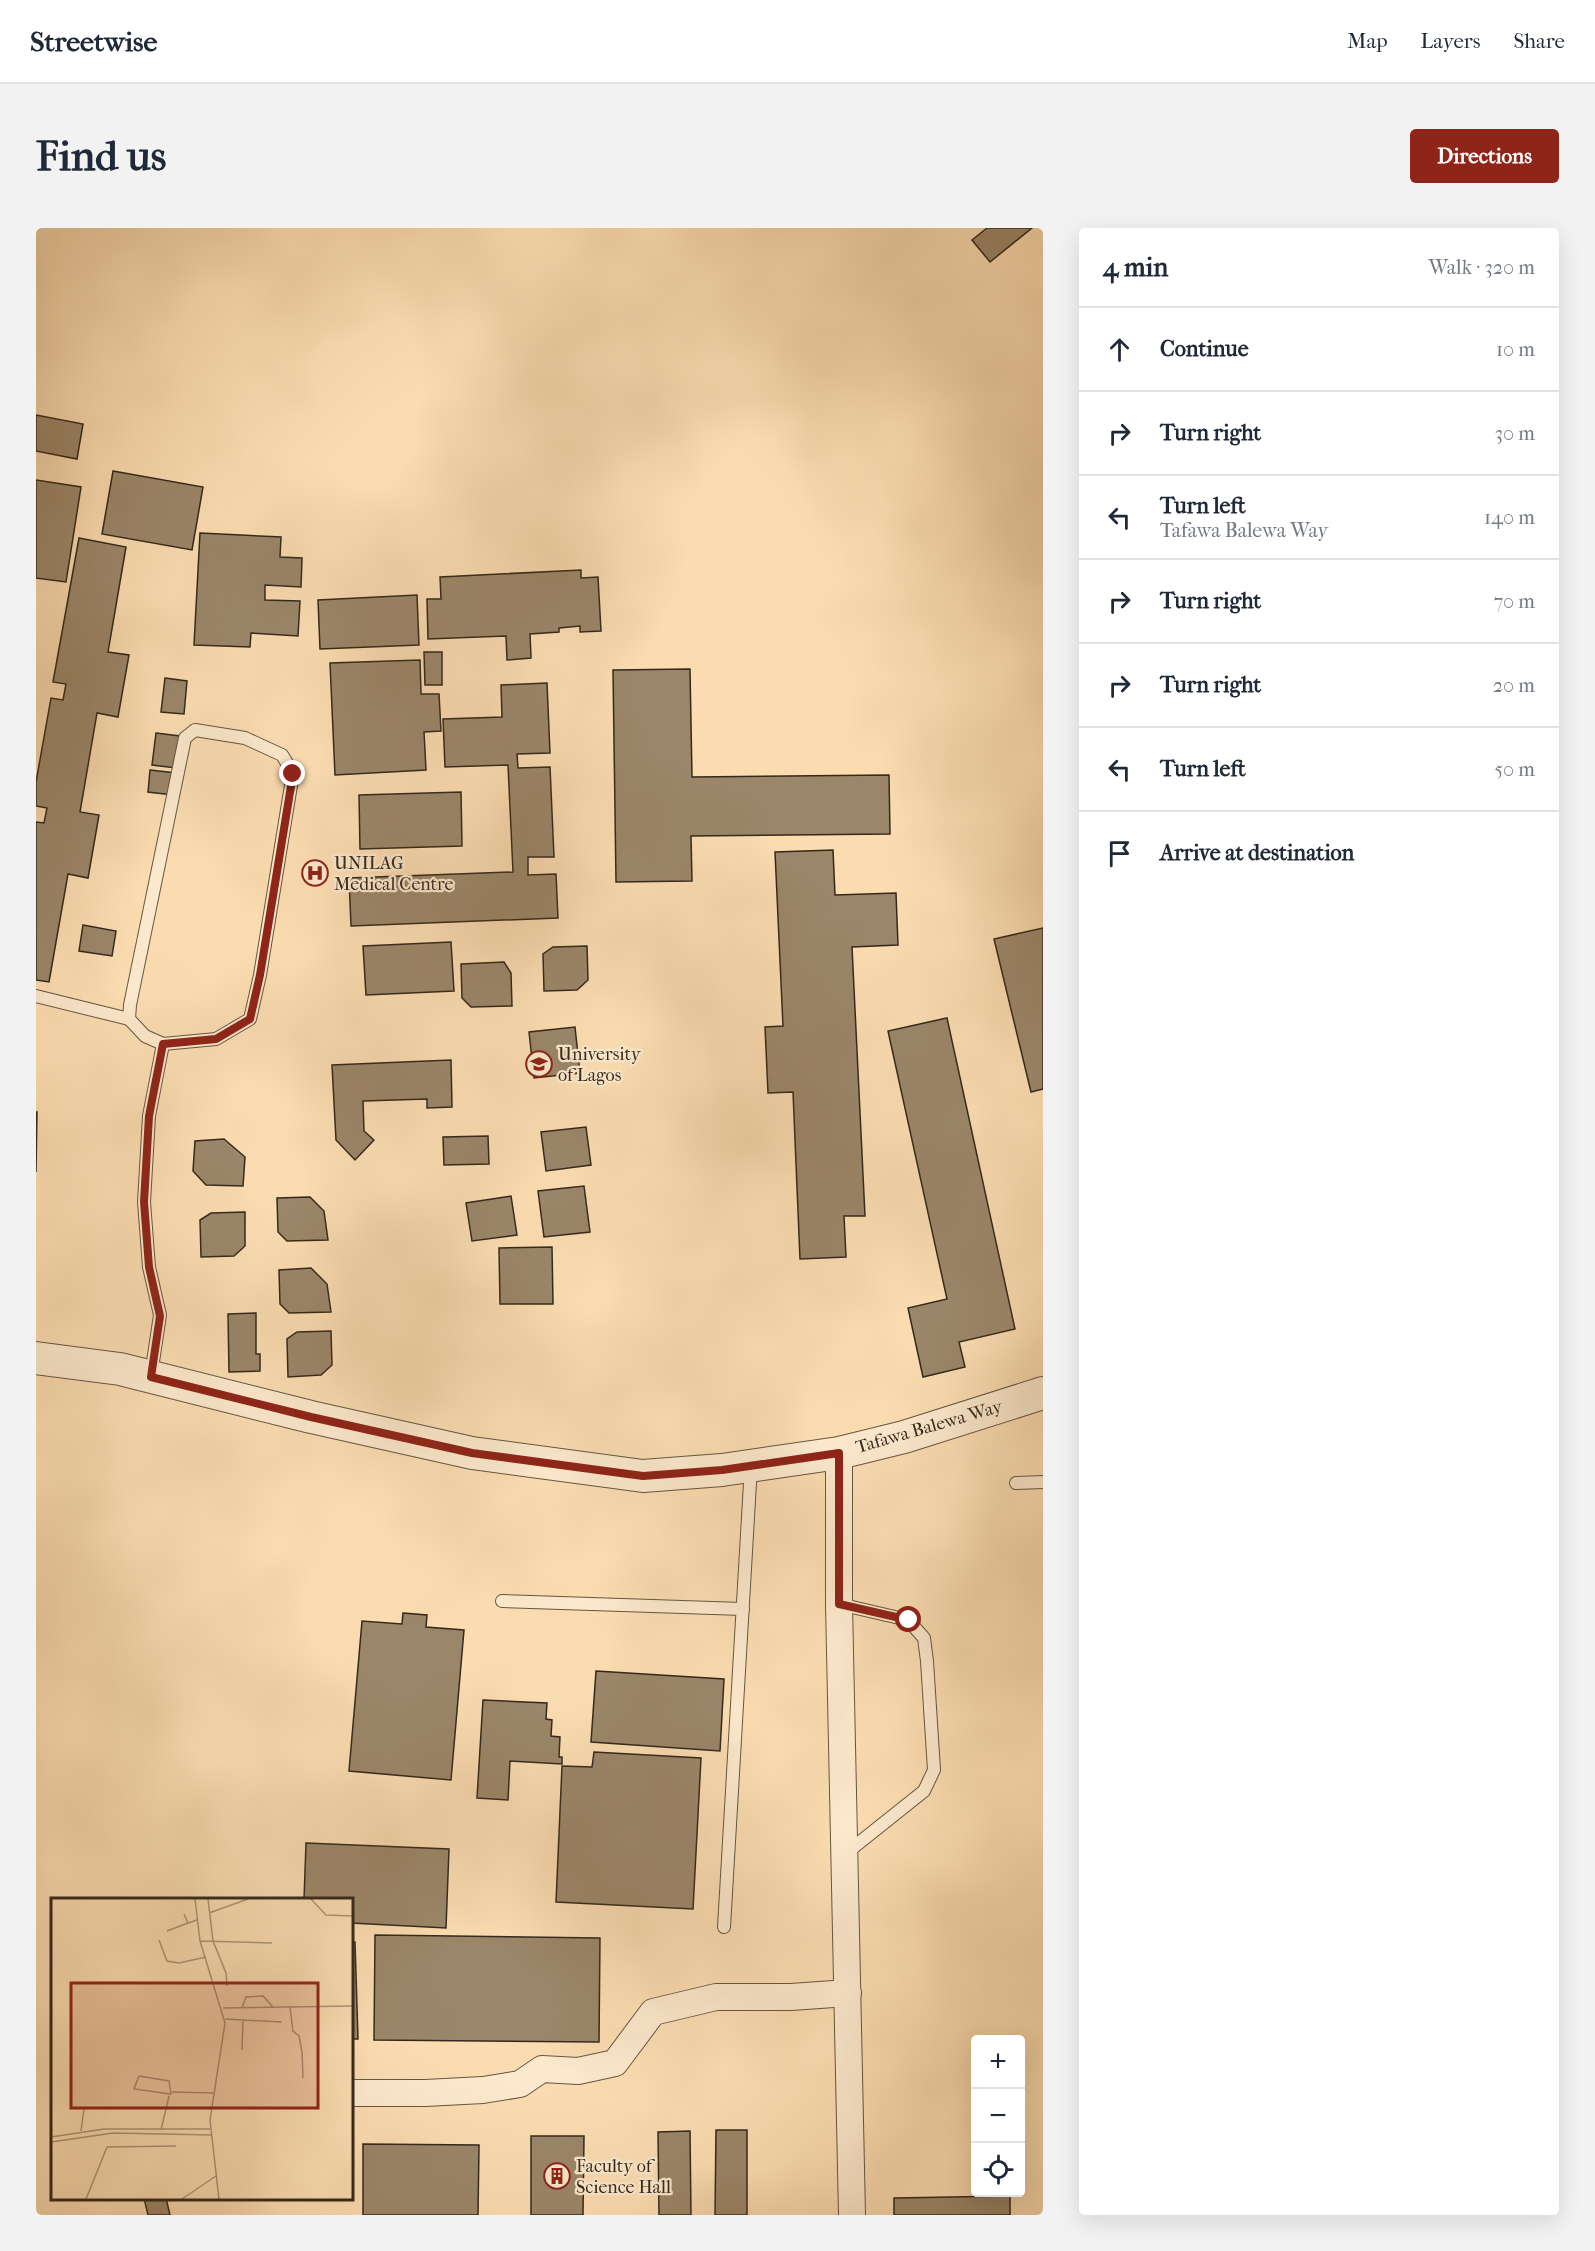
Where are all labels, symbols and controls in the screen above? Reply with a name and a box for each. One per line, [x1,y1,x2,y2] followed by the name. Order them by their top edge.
[30,25,157,58] text: Streetwise
[1347,29,1388,53] text: Map
[1421,29,1480,53] text: Layers
[1513,29,1565,53] text: Share
[1410,129,1559,183] button: Directions
[36,132,166,181] text: Find us
[1103,252,1168,283] text: 4 min
[1429,256,1535,279] text: Walk · 320 m
[1103,333,1136,366] icon: ahead
[1160,336,1249,362] text: Continue
[1496,338,1535,361] text: 10 m
[1103,417,1136,450] icon: right
[1160,420,1261,446] text: Turn right
[1495,422,1535,445] text: 30 m
[1160,493,1246,519] text: Turn left
[1103,501,1136,534] icon: left
[1484,506,1535,529] text: 140 m
[1160,519,1328,542] text: Tafawa Balewa Way
[1103,585,1136,618] icon: right
[1160,588,1261,614] text: Turn right
[1493,590,1535,613] text: 70 m
[1103,669,1136,702] icon: right
[1160,672,1261,698] text: Turn right
[1493,674,1535,697] text: 20 m
[1103,753,1136,786] icon: left
[1160,756,1246,782] text: Turn left
[1494,758,1535,781] text: 50 m
[279,760,305,786] route end
[1103,837,1136,870] icon: arrive
[1160,840,1354,866] text: Arrive at destination
[334,853,454,895] place label: UNILAG Medical Centre
[300,858,330,888] hospital icon: UNILAG Medical Centre
[558,1044,642,1086] place label: University of Lagos
[524,1049,554,1079] school or university icon: University of Lagos
[853,1396,1006,1458] street label: Tafawa Balewa Way
[895,1606,921,1632] route start
[51,1898,352,2200] inset map
[971,2035,1025,2197] map controls
[971,2035,1025,2089] button: +
[971,2089,1025,2143] button: −
[971,2143,1025,2197] button: locate
[576,2156,671,2198] place label: Faculty of Science Hall
[542,2161,572,2191] building icon: Faculty of Science Hall

